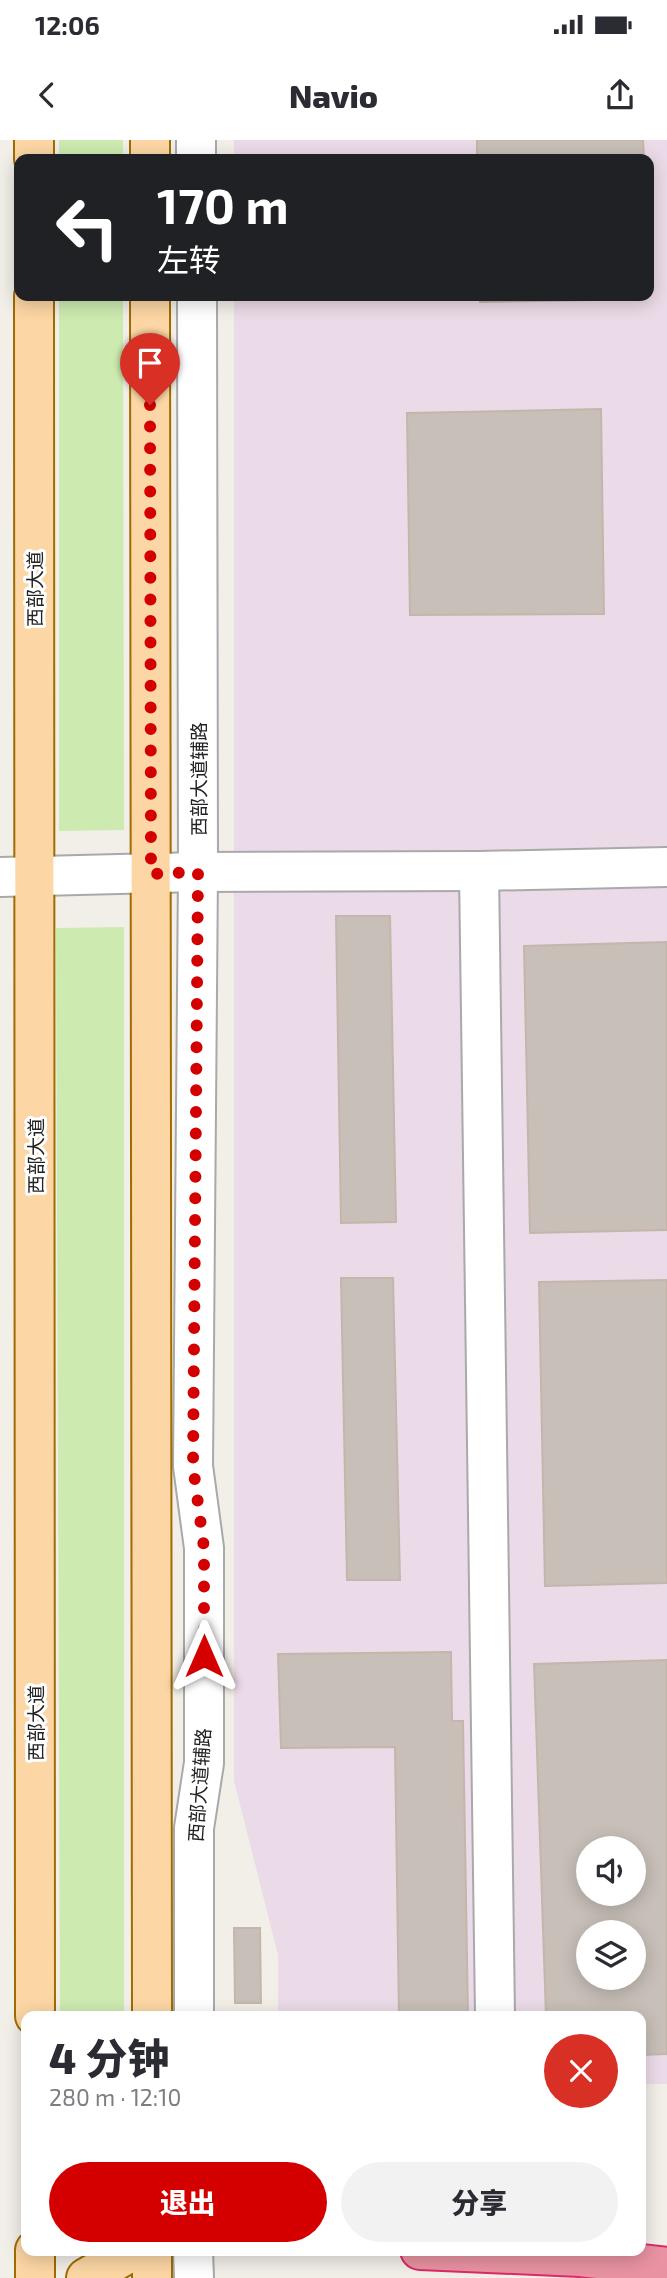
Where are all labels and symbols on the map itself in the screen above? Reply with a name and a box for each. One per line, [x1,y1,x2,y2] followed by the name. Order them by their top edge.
[120,333,180,405] pin
[23,551,46,627] street label: 西部大道
[187,722,210,836] street label: 西部大道辅路
[24,1118,47,1194] street label: 西部大道
[167,1619,241,1693] position arrow
[24,1685,47,1761] street label: 西部大道
[184,1727,214,1843] street label: 西部大道辅路

